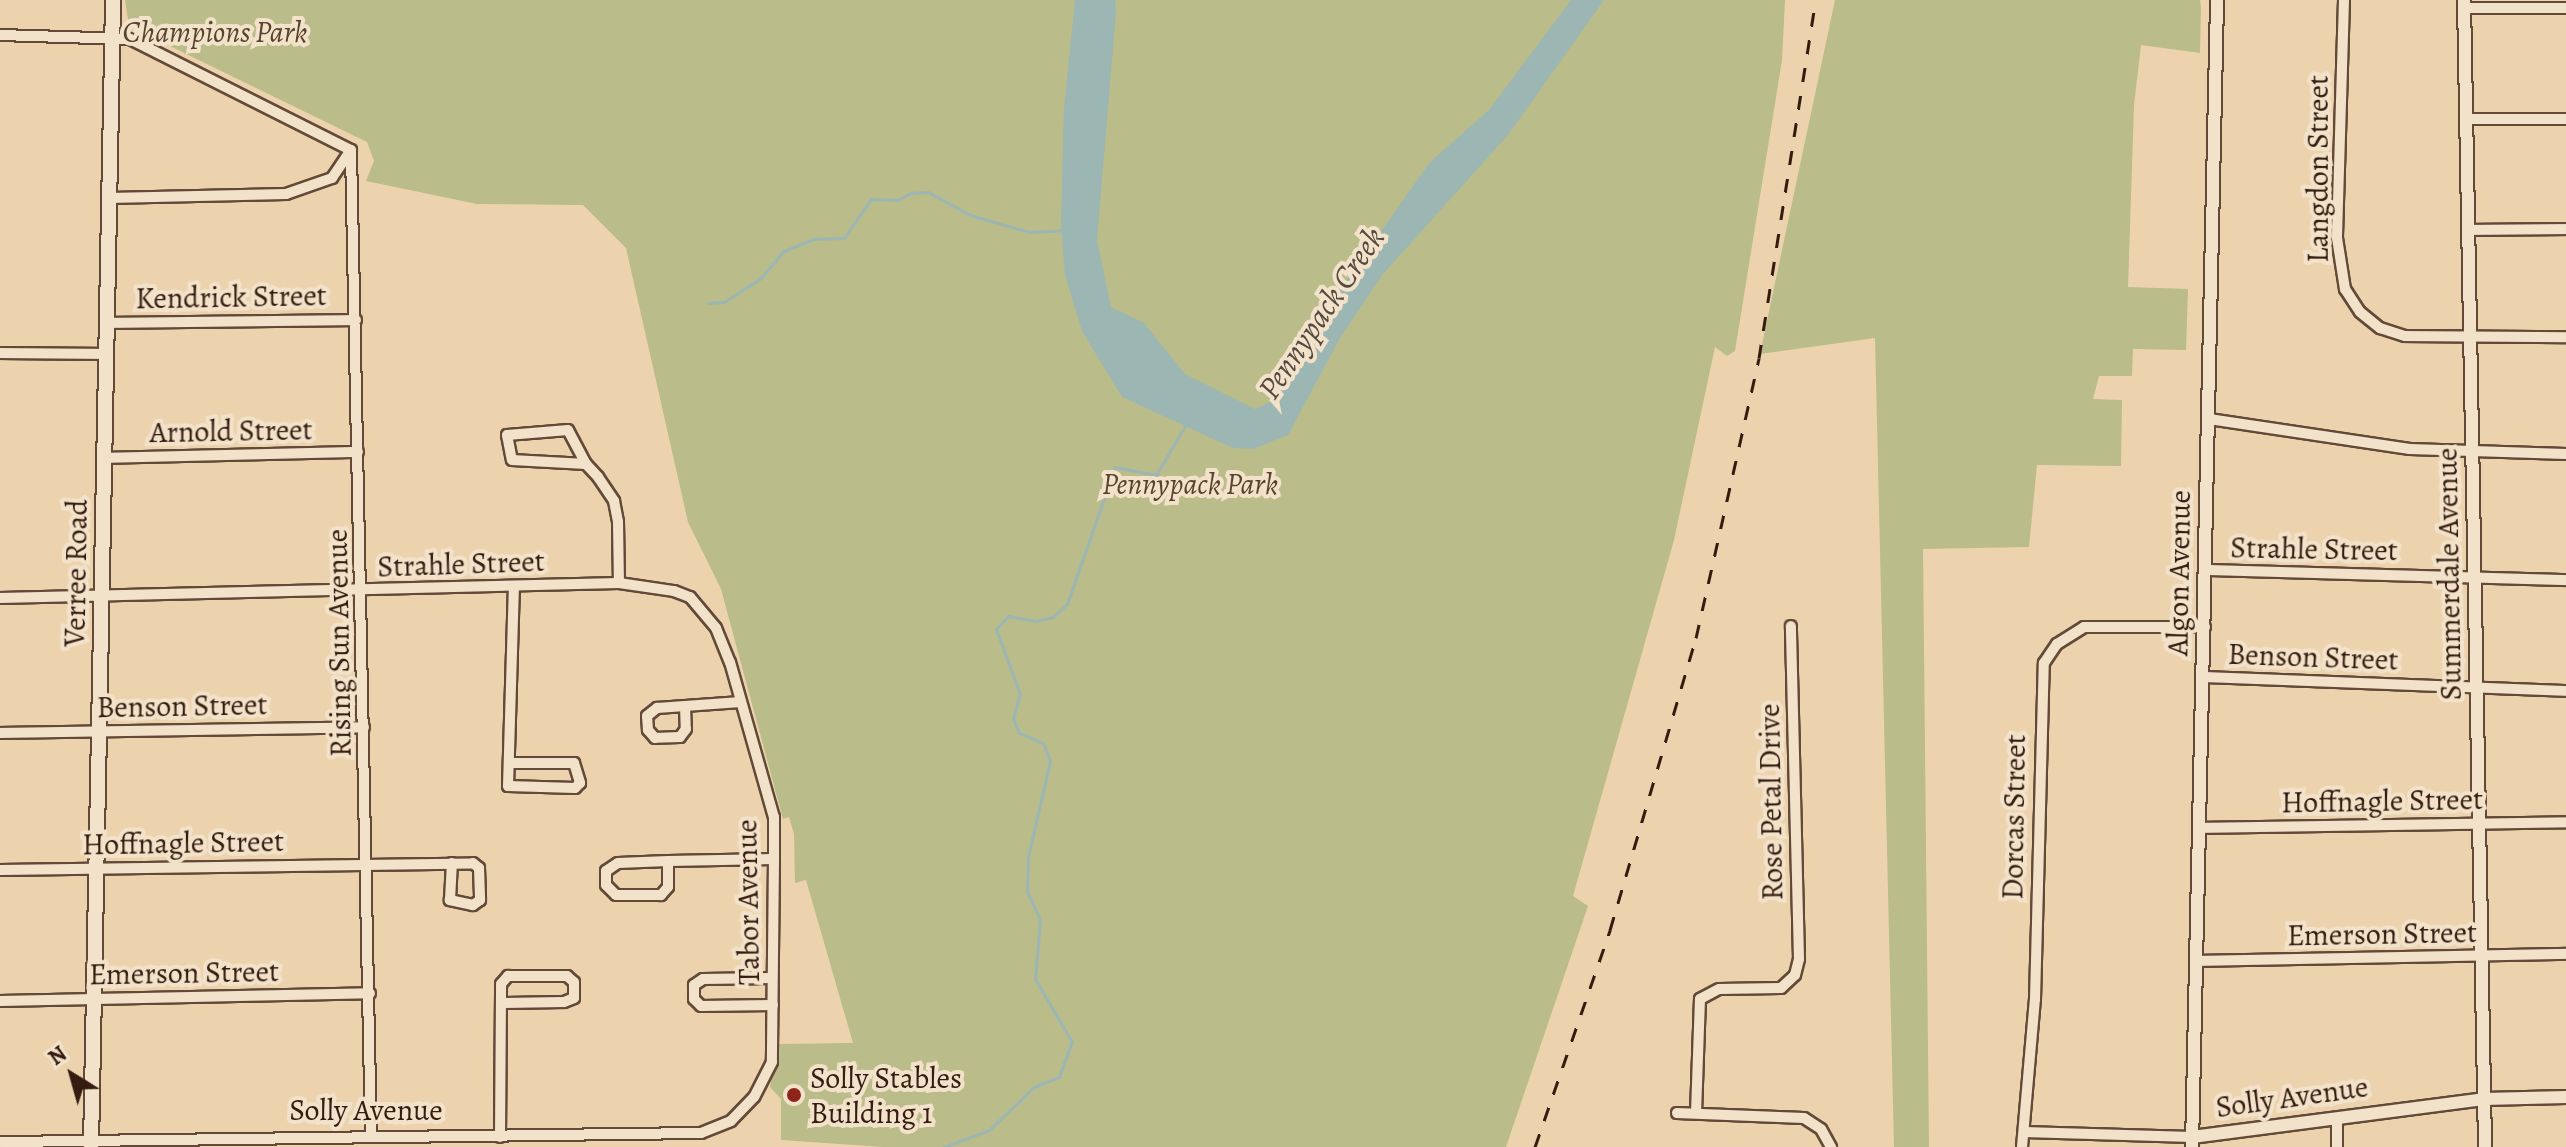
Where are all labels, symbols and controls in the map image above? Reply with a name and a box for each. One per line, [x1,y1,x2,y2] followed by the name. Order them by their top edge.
[123,14,307,50] park label: Champions Park
[2300,75,2336,263] street label: Langdon Street
[1249,220,1393,406] water label: Pennypack Creek
[135,277,327,317] street label: Kendrick Street
[149,412,313,450] street label: Arnold Street
[2429,447,2469,701] street label: Summerdale Avenue
[1102,466,1278,502] park label: Pennypack Park
[2160,490,2198,656] street label: Algon Avenue
[57,499,95,647] street label: Verree Road
[319,529,359,757] street label: Rising Sun Avenue
[2230,530,2398,568] street label: Strahle Street
[377,543,545,585] street label: Strahle Street
[2227,636,2399,678] street label: Benson Street
[96,687,268,725] street label: Benson Street
[1751,703,1791,901] street label: Rose Petal Drive
[1995,734,2033,900] street label: Dorcas Street
[2281,781,2483,821] street label: Hoffnagle Street
[729,819,767,985] street label: Tabor Avenue
[82,823,284,863] street label: Hoffnagle Street
[2287,914,2477,954] street label: Emerson Street
[89,953,279,993] street label: Emerson Street
[32,1035,112,1115] north arrow
[42,1039,73,1073] text: N
[810,1060,962,1130] place label: Solly Stables Building 1
[2213,1068,2371,1126] street label: Solly Avenue
[785,1086,803,1104] marker: Solly Stables Building 1
[289,1092,443,1128] street label: Solly Avenue

